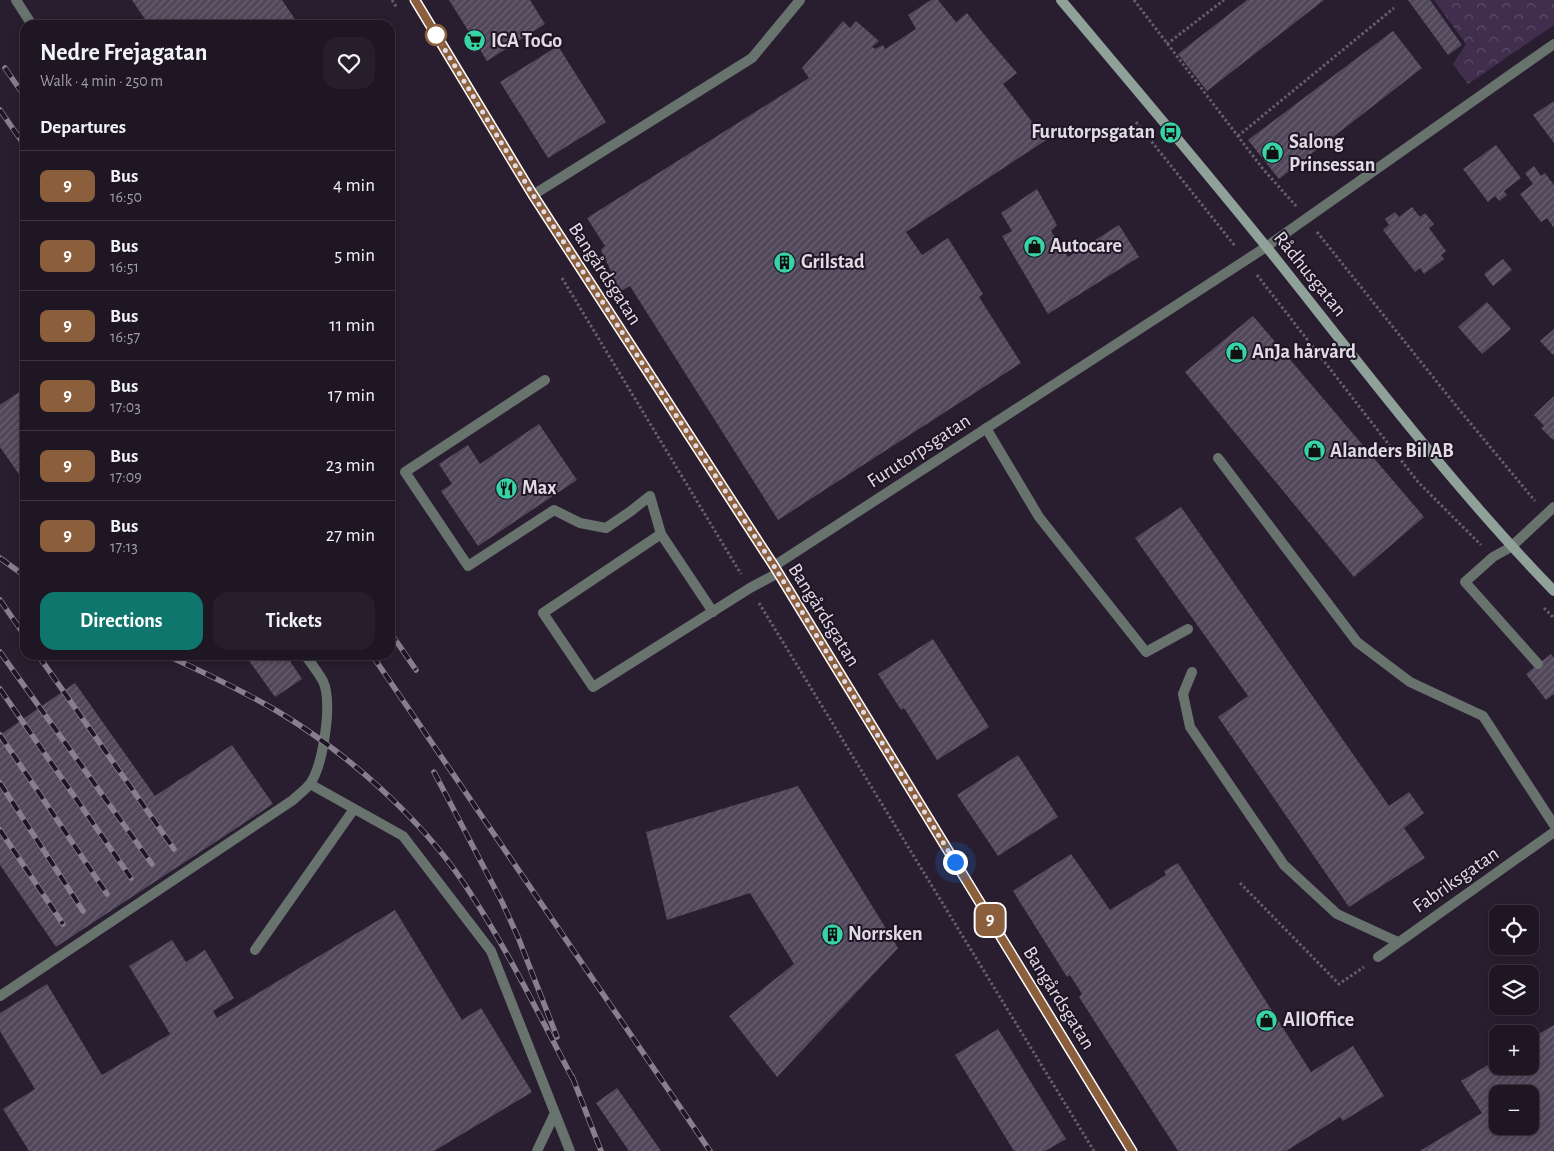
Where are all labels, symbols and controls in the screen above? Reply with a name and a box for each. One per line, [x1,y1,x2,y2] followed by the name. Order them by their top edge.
[425,24,447,46] unlabelled marker
[463,29,487,53] supermarket icon: ICA ToGo
[491,31,562,51] place label: ICA ToGo
[323,37,375,89] button: heart
[40,41,207,65] text: Nedre Frejagatan
[40,73,163,89] text: Walk · 4 min · 250 m
[40,118,126,137] text: Departures
[1159,120,1183,144] bus stop icon: Furutorpsgatan
[1031,122,1155,142] place label: Furutorpsgatan
[1289,132,1375,175] place label: Salong Prinsessan
[1261,141,1285,165] shop icon: Salong Prinsessan
[110,167,138,186] text: Bus
[333,176,375,195] text: 4 min
[63,177,72,195] text: 9
[110,189,142,205] text: 16:50
[565,219,645,329] street label: Bangårdsgatan
[1270,228,1350,320] street label: Rådhusgatan
[1022,234,1046,258] shop icon: Autocare
[1050,236,1122,256] place label: Autocare
[110,237,138,256] text: Bus
[334,246,375,265] text: 5 min
[63,247,72,265] text: 9
[773,250,797,274] building icon: Grilstad
[801,252,865,272] place label: Grilstad
[110,259,139,275] text: 16:51
[110,307,138,326] text: Bus
[329,316,375,335] text: 11 min
[63,317,72,335] text: 9
[110,329,140,345] text: 16:57
[1224,340,1248,364] shop icon: AnJa hårvård
[1252,342,1357,362] place label: AnJa hårvård
[110,377,138,396] text: Bus
[328,386,375,405] text: 17 min
[63,387,72,405] text: 9
[110,399,141,415] text: 17:03
[864,410,974,492] street label: Furutorpsgatan
[1302,439,1326,463] shop icon: Alanders Bil AB
[1330,441,1454,461] place label: Alanders Bil AB
[110,447,138,466] text: Bus
[326,456,375,475] text: 23 min
[63,457,72,475] text: 9
[110,469,142,485] text: 17:09
[494,476,518,500] restaurant icon: Max
[522,478,557,498] place label: Max
[110,517,138,536] text: Bus
[326,526,375,545] text: 27 min
[63,527,72,545] text: 9
[110,539,138,555] text: 17:13
[784,560,864,670] street label: Bangårdsgatan
[40,592,203,650] button: Directions
[213,592,375,650] button: Tickets
[1409,843,1503,917] street label: Fabriksgatan
[943,850,968,875] your location
[974,904,1006,936] line badge: 9
[1489,905,1539,1135] map controls
[1489,905,1539,955] button: locate
[986,911,994,929] text: 9
[820,922,844,946] building icon: Norrsken
[848,924,922,944] place label: Norrsken
[1019,943,1099,1053] street label: Bangårdsgatan
[1489,965,1539,1015] button: layers
[1255,1008,1279,1032] shop icon: AllOffice
[1283,1010,1354,1030] place label: AllOffice
[1489,1025,1539,1075] button: +
[1489,1085,1539,1135] button: −

